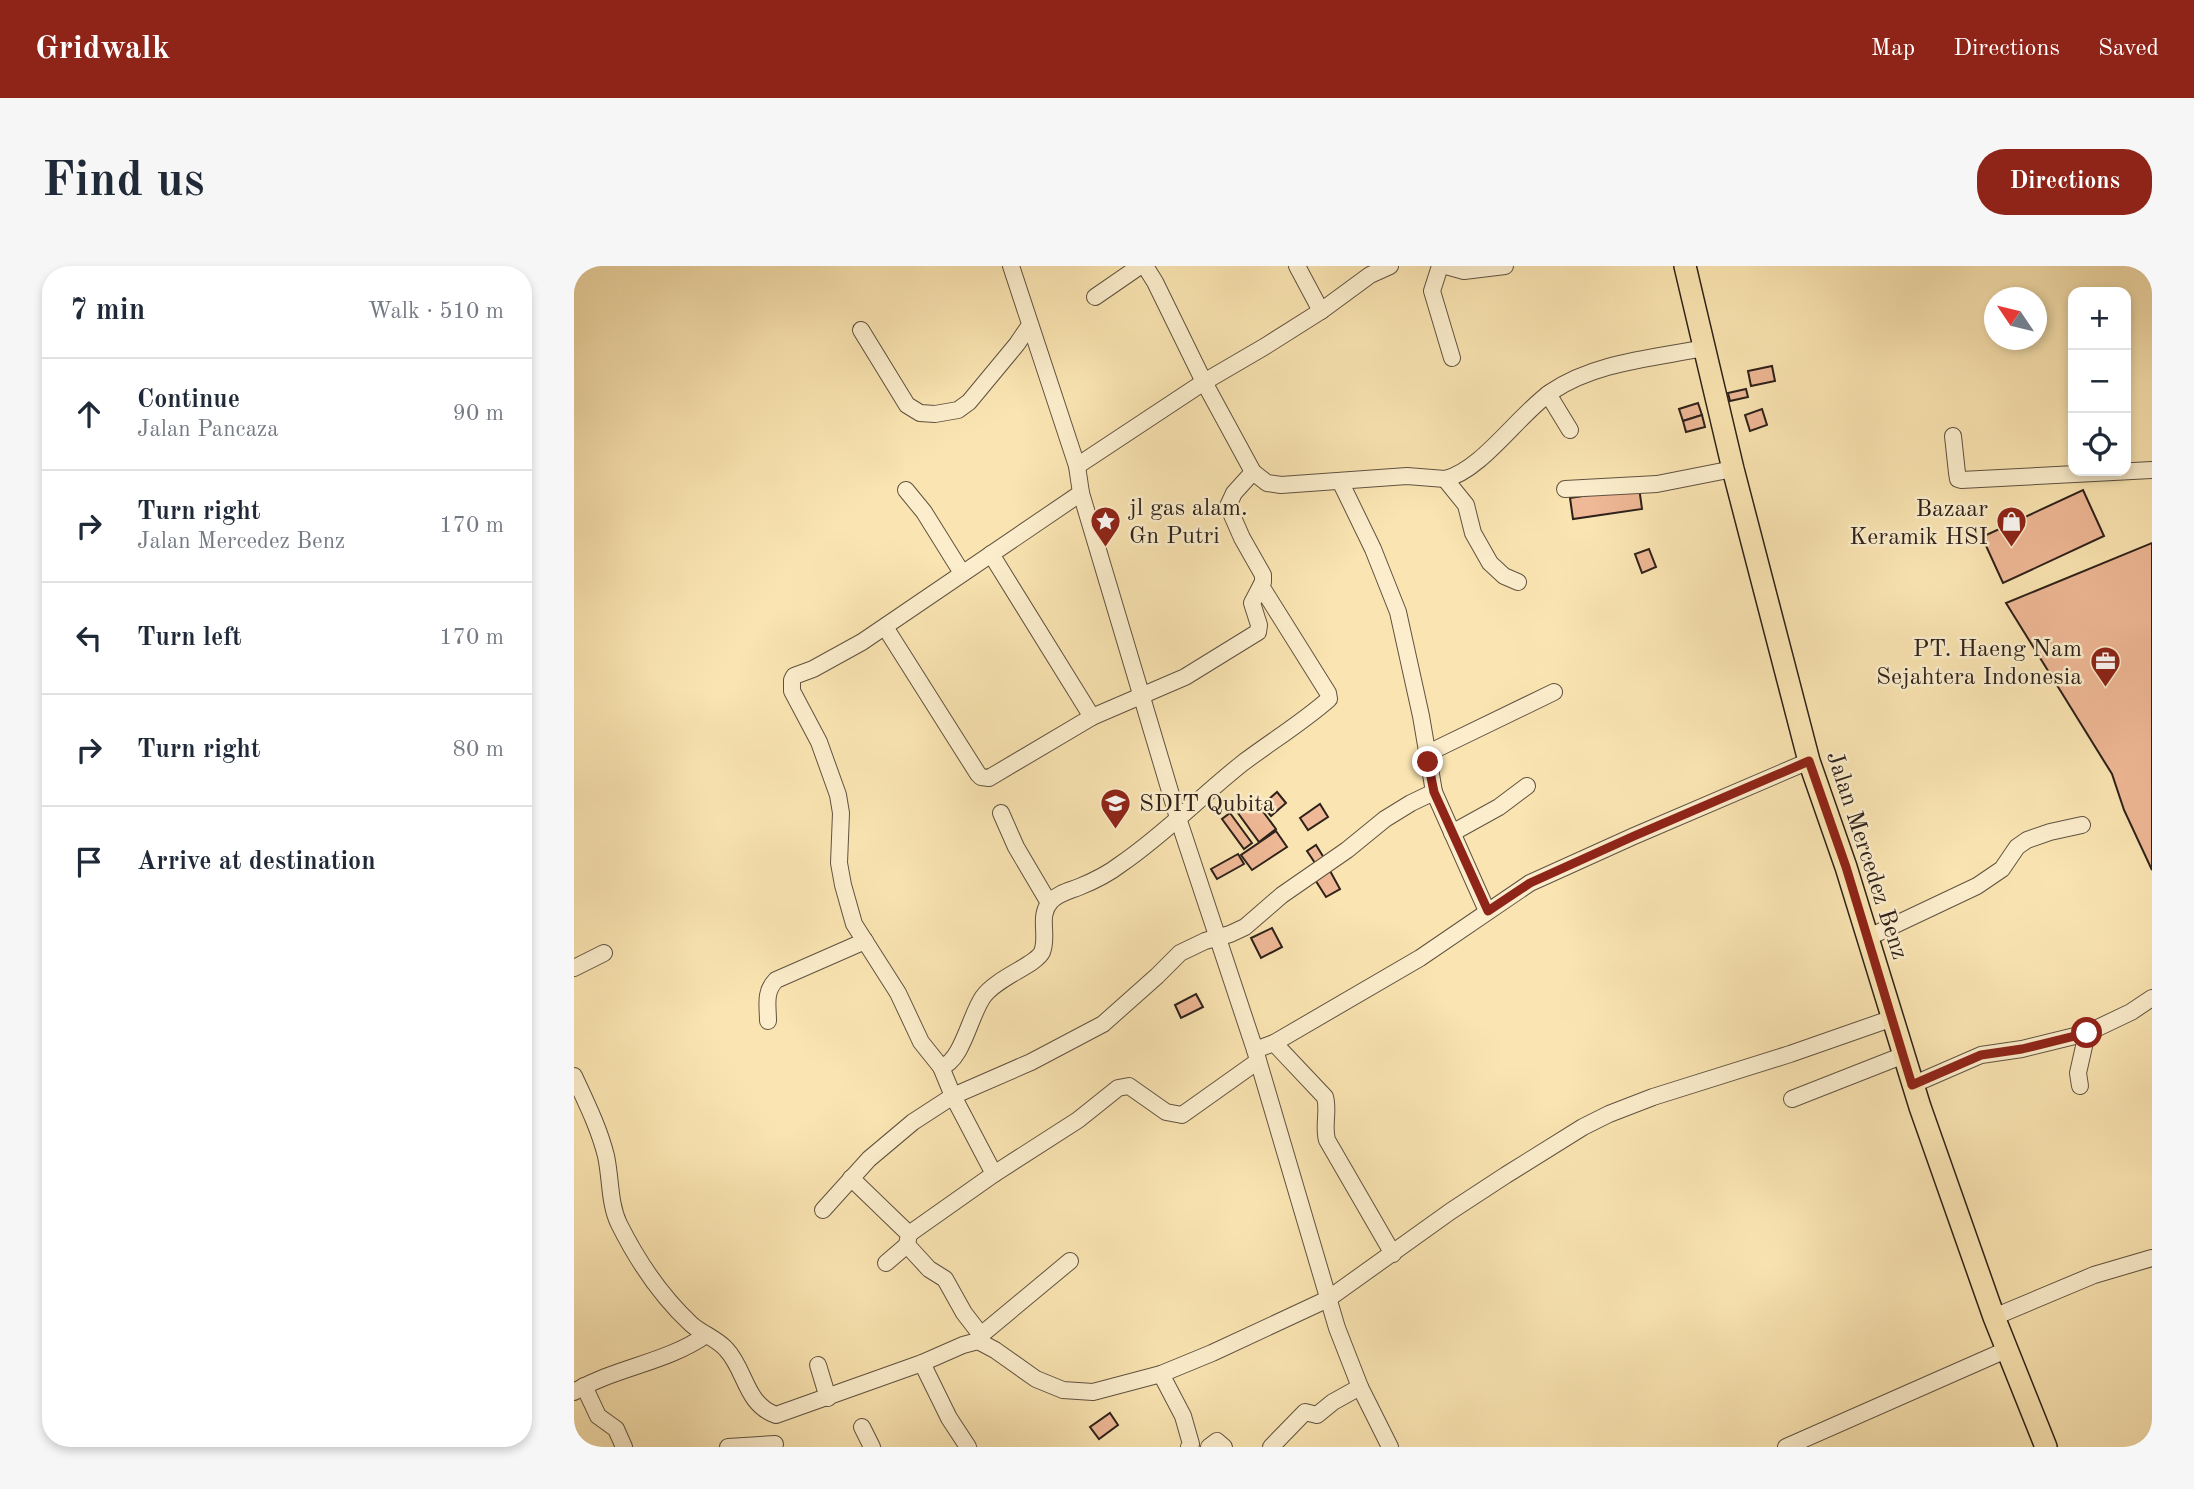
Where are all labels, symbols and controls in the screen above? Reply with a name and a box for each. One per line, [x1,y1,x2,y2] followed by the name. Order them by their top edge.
[35,33,170,66] text: Gridwalk
[1871,37,1915,61] text: Map
[1953,37,2060,61] text: Directions
[2098,37,2159,61] text: Saved
[1977,149,2152,215] button: Directions
[42,158,205,207] text: Find us
[1984,287,2047,350] north arrow
[2068,287,2131,476] map controls
[2068,287,2131,350] button: +
[70,296,145,326] text: 7 min
[368,300,504,323] text: Walk · 510 m
[2068,350,2131,413] button: −
[137,387,240,413] text: Continue
[70,395,108,433] icon: ahead
[453,402,504,425] text: 90 m
[2068,413,2131,476] button: locate
[137,418,279,441] text: Jalan Pancaza
[1128,497,1248,549] place label: jl gas alam. Gn Putri
[1849,498,1988,550] place label: Bazaar Keramik HSI
[137,499,260,525] text: Turn right
[1089,504,1123,548] place icon: jl gas alam. Gn Putri
[1994,505,2028,549] shop icon: Bazaar Keramik HSI
[70,507,108,545] icon: right
[439,514,504,537] text: 170 m
[137,530,345,553] text: Jalan Mercedez Benz
[70,619,108,657] icon: left
[137,625,242,651] text: Turn left
[439,626,504,649] text: 170 m
[1876,638,2082,690] place label: PT. Haeng Nam Sejahtera Indonesia
[2088,645,2122,689] office icon: PT. Haeng Nam Sejahtera Indonesia
[70,731,108,769] icon: right
[137,737,260,763] text: Turn right
[453,738,504,761] text: 80 m
[1412,746,1443,777] route end
[1821,749,1911,963] street label: Jalan Mercedez Benz
[1099,786,1133,830] school or university icon: SDIT Qubita
[1139,793,1275,817] place label: SDIT Qubita
[70,843,108,881] icon: arrive
[137,849,376,875] text: Arrive at destination
[2071,1017,2102,1048] route start

